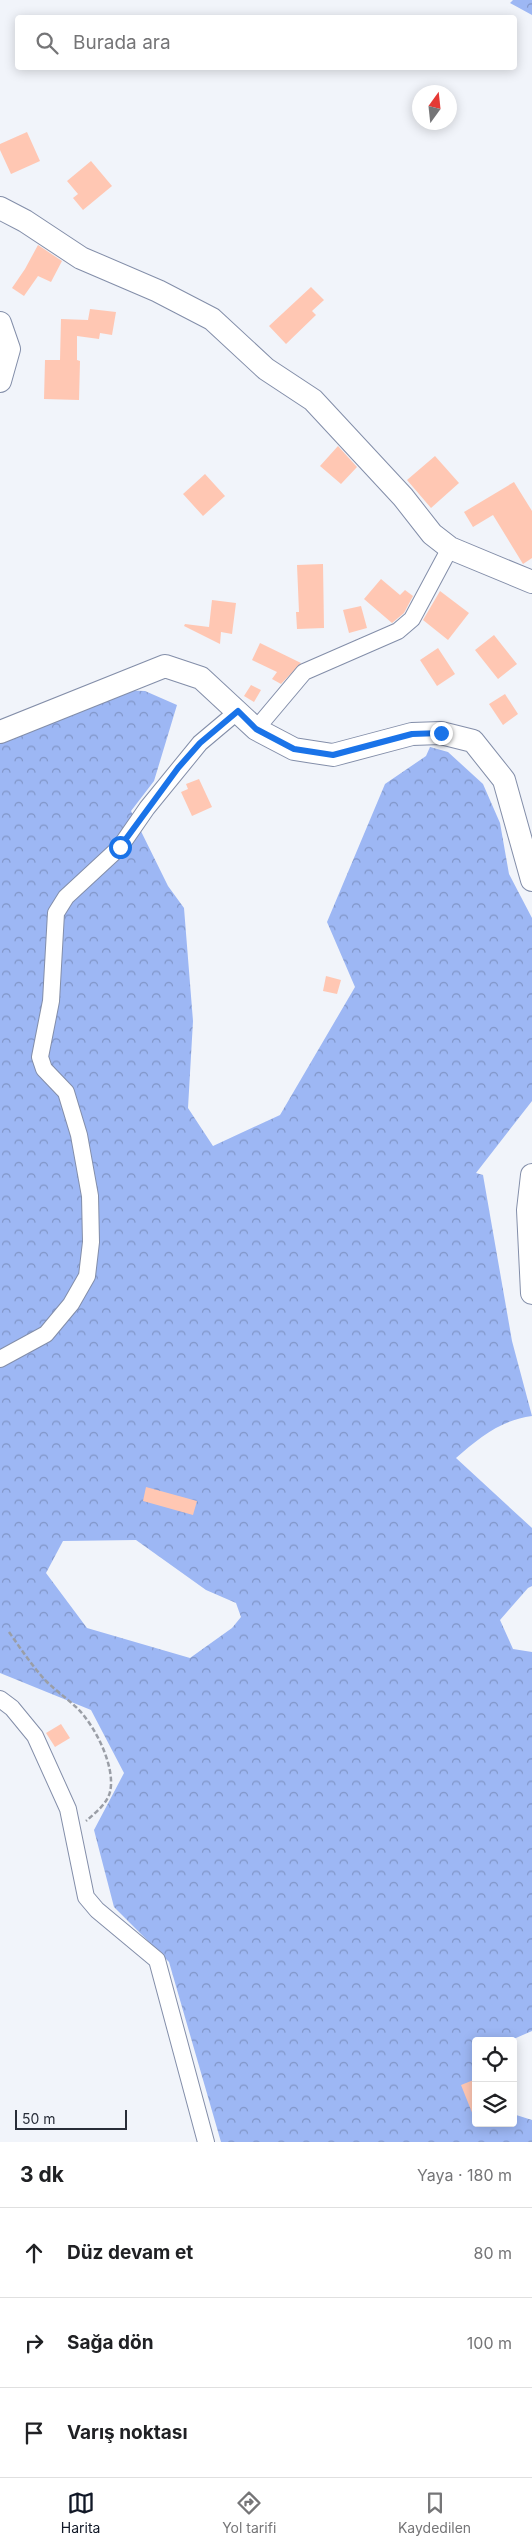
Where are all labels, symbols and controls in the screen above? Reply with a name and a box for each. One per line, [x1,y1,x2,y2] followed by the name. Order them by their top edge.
[15,15,517,70] search box
[33,29,61,57] icon: search
[73,31,171,54] text: Burada ara
[412,85,457,130] north arrow
[430,722,453,745] route end
[109,836,132,859] route start
[472,2037,517,2127] map controls
[472,2037,517,2082] button: locate
[472,2082,517,2127] button: layers
[15,2107,128,2130] scale bar
[22,2110,56,2127] text: 50 m
[20,2162,64,2187] text: 3 dk
[417,2165,512,2185] text: Yaya · 180 m
[20,2239,48,2267] icon: ahead
[67,2241,193,2264] text: Düz devam et
[473,2243,512,2263] text: 80 m
[20,2329,48,2357] icon: right
[67,2331,153,2354] text: Sağa dön
[467,2333,512,2353] text: 100 m
[20,2419,48,2447] icon: arrive
[67,2421,188,2444] text: Varış noktası
[61,2489,100,2536] tab: Harita
[222,2489,276,2536] tab: Yol tarifi
[398,2489,471,2536] tab: Kaydedilen

